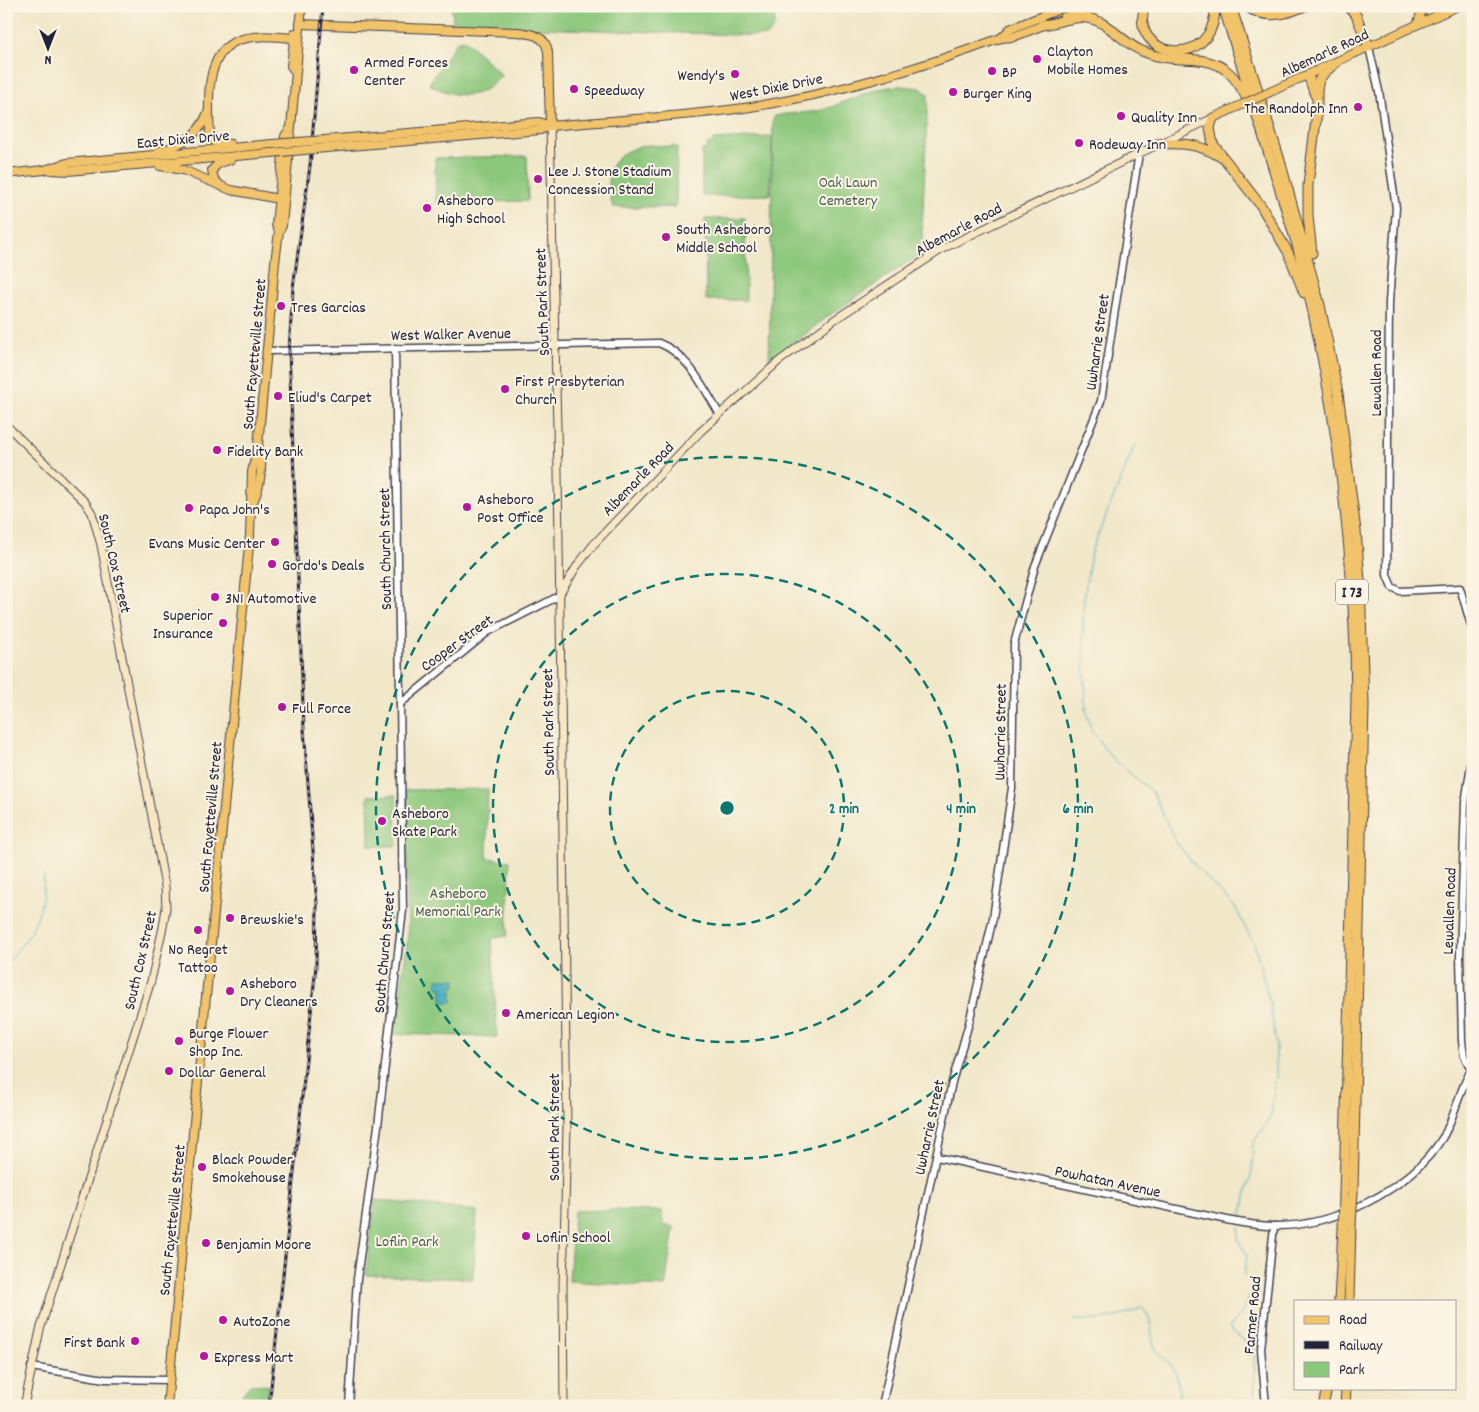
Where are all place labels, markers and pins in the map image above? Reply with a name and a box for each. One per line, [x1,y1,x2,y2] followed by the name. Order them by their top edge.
[1047,41,1128,82] place label: Clayton Mobile Homes
[364,52,449,93] place label: Armed Forces Center
[1031,53,1043,65] marker: Clayton Mobile Homes
[1002,62,1017,85] place label: BP
[348,64,360,76] marker: Armed Forces Center
[678,65,725,88] place label: Wendy's
[986,65,998,77] marker: BP
[729,68,741,80] marker: Wendy's
[584,80,645,103] place label: Speedway
[568,83,580,95] marker: Speedway
[963,83,1032,106] place label: Burger King
[947,86,959,98] marker: Burger King
[1244,98,1348,121] place label: The Randolph Inn
[1352,101,1364,113] marker: The Randolph Inn
[1131,107,1197,130] place label: Quality Inn
[1115,110,1127,122] marker: Quality Inn
[1089,134,1166,157] place label: Rodeway Inn
[1073,137,1085,149] marker: Rodeway Inn
[548,161,671,202] place label: Lee J. Stone Stadium Concession Stand
[532,173,544,185] marker: Lee J. Stone Stadium Concession Stand
[437,190,505,231] place label: Asheboro High School
[421,202,433,214] marker: Asheboro High School
[676,219,771,260] place label: South Asheboro Middle School
[660,231,672,243] marker: South Asheboro Middle School
[291,297,366,320] place label: Tres Garcias
[275,300,287,312] marker: Tres Garcias
[515,371,624,412] place label: First Presbyterian Church
[499,383,511,395] marker: First Presbyterian Church
[288,387,372,410] place label: Eliud's Carpet
[272,390,284,402] marker: Eliud's Carpet
[227,441,303,464] place label: Fidelity Bank
[211,444,223,456] marker: Fidelity Bank
[477,489,544,530] place label: Asheboro Post Office
[199,499,270,522] place label: Papa John's
[461,501,473,513] marker: Asheboro Post Office
[183,502,195,514] marker: Papa John's
[149,533,265,556] place label: Evans Music Center
[269,536,281,548] marker: Evans Music Center
[282,555,365,578] place label: Gordo's Deals
[266,558,278,570] marker: Gordo's Deals
[225,588,317,611] place label: 3N1 Automotive
[209,591,221,603] marker: 3N1 Automotive
[153,605,213,646] place label: Superior Insurance
[217,617,229,629] marker: Superior Insurance
[292,698,351,721] place label: Full Force
[276,701,288,713] marker: Full Force
[718,799,736,817] centre of rings
[392,803,457,844] place label: Asheboro Skate Park
[376,815,388,827] marker: Asheboro Skate Park
[240,909,304,932] place label: Brewskie's
[224,912,236,924] marker: Brewskie's
[192,924,204,936] marker: No Regret Tattoo
[168,939,228,980] place label: No Regret Tattoo
[240,973,318,1014] place label: Asheboro Dry Cleaners
[224,985,236,997] marker: Asheboro Dry Cleaners
[516,1004,615,1027] place label: American Legion
[500,1007,512,1019] marker: American Legion
[189,1023,269,1064] place label: Burge Flower Shop Inc.
[173,1035,185,1047] marker: Burge Flower Shop Inc.
[179,1062,266,1085] place label: Dollar General
[163,1065,175,1077] marker: Dollar General
[212,1149,293,1190] place label: Black Powder Smokehouse
[196,1161,208,1173] marker: Black Powder Smokehouse
[536,1227,611,1250] place label: Loflin School
[520,1230,532,1242] marker: Loflin School
[216,1234,311,1257] place label: Benjamin Moore
[200,1237,212,1249] marker: Benjamin Moore
[233,1311,290,1334] place label: AutoZone
[217,1314,229,1326] marker: AutoZone
[64,1332,125,1355] place label: First Bank
[129,1335,141,1347] marker: First Bank
[214,1347,294,1370] place label: Express Mart
[198,1350,210,1362] marker: Express Mart

